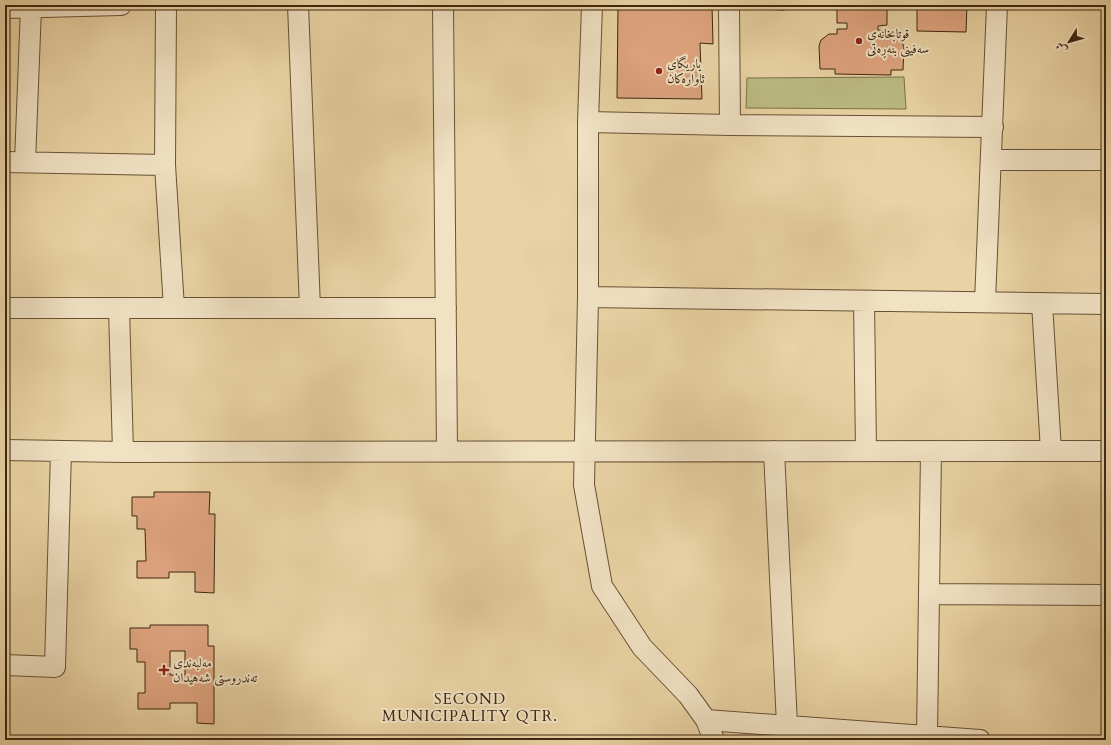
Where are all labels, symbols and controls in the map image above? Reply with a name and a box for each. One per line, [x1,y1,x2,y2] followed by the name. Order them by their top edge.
[1049,22,1089,62] north arrow
[867,25,929,59] place label: قوتابخانەی سەفینی بنەڕەتی
[854,36,864,46] marker: قوتابخانەی سەفینی بنەڕەتی
[1052,39,1071,57] text: ش
[667,55,705,88] place label: یاریگای ئاوارەکان
[654,66,664,76] marker: یاریگای ئاوارەکان
[173,654,258,687] place label: مەلبەندی تەندروستی شەهیدان
[158,664,170,676] marker: مەلبەندی تەندروستی شەهیدان
[382,689,558,726] district label: SECOND MUNICIPALITY QTR.

